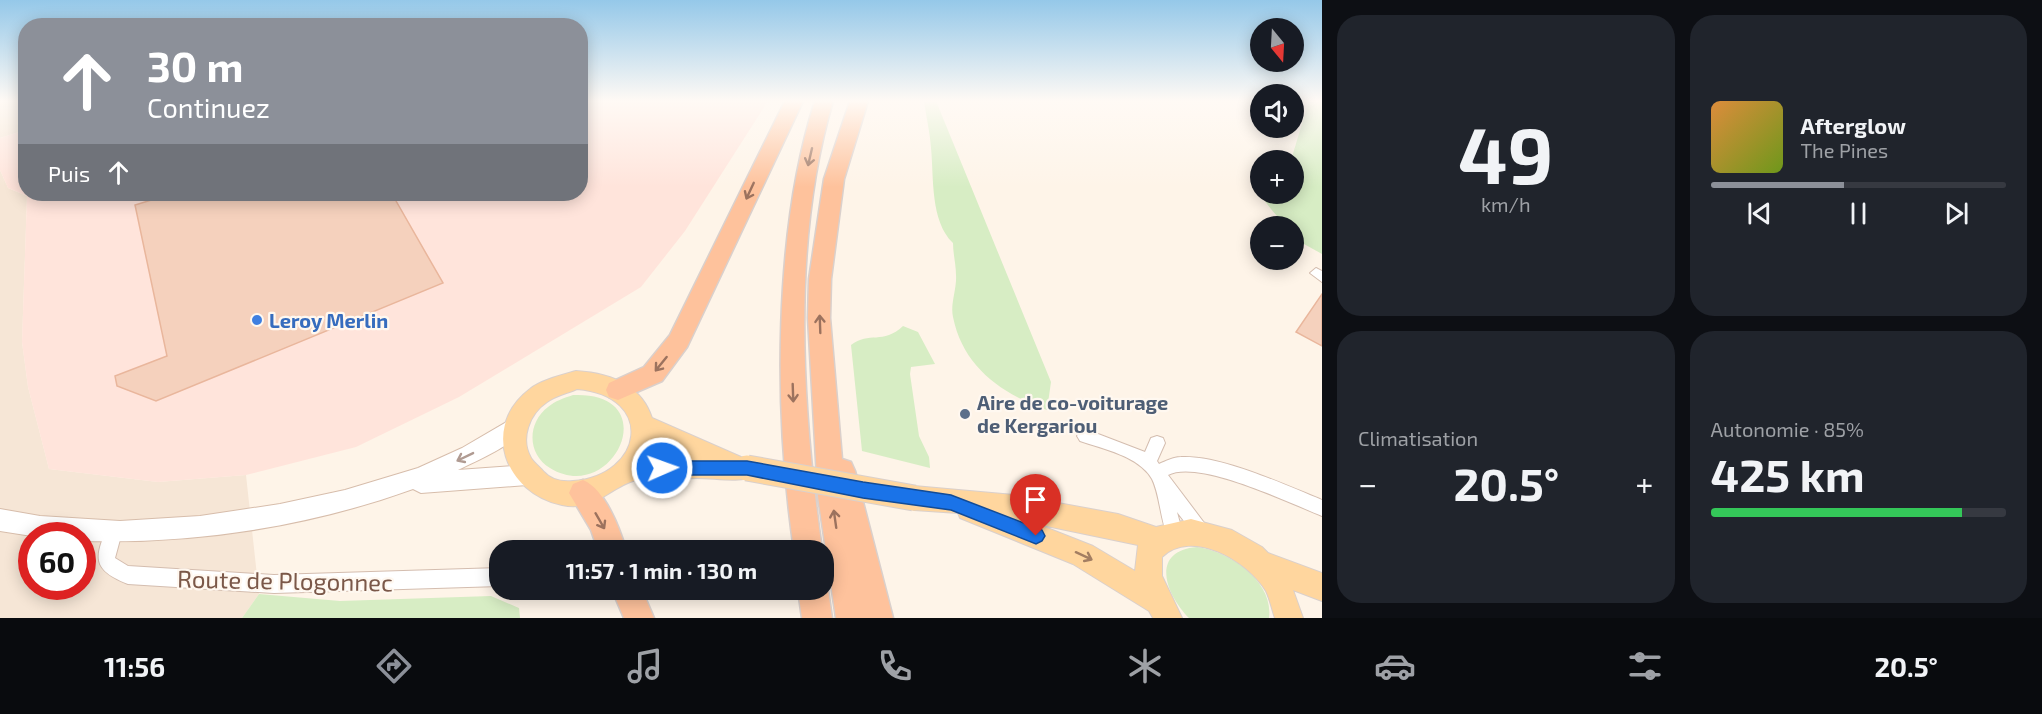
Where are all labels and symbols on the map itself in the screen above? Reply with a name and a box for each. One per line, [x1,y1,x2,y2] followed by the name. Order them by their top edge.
[1250,18,1304,72] north arrow
[804,147,815,167] one-way arrow
[743,181,755,199] one-way arrow
[269,308,388,333] place label: Leroy Merlin
[250,313,264,327] marker: Leroy Merlin
[814,315,825,335] one-way arrow
[655,356,668,372] one-way arrow
[788,383,799,403] one-way arrow
[977,390,1168,437] place label: Aire de co-voiturage de Kergariou
[958,407,972,421] marker: Aire de co-voiturage de Kergariou
[630,436,694,500] position arrow
[457,452,475,464] one-way arrow
[1010,474,1061,536] pin
[830,509,841,529] one-way arrow
[594,512,606,529] one-way arrow
[18,522,96,600] speed limit sign: 60
[1074,550,1092,562] one-way arrow
[177,564,393,596] street label: Route de Plogonnec

